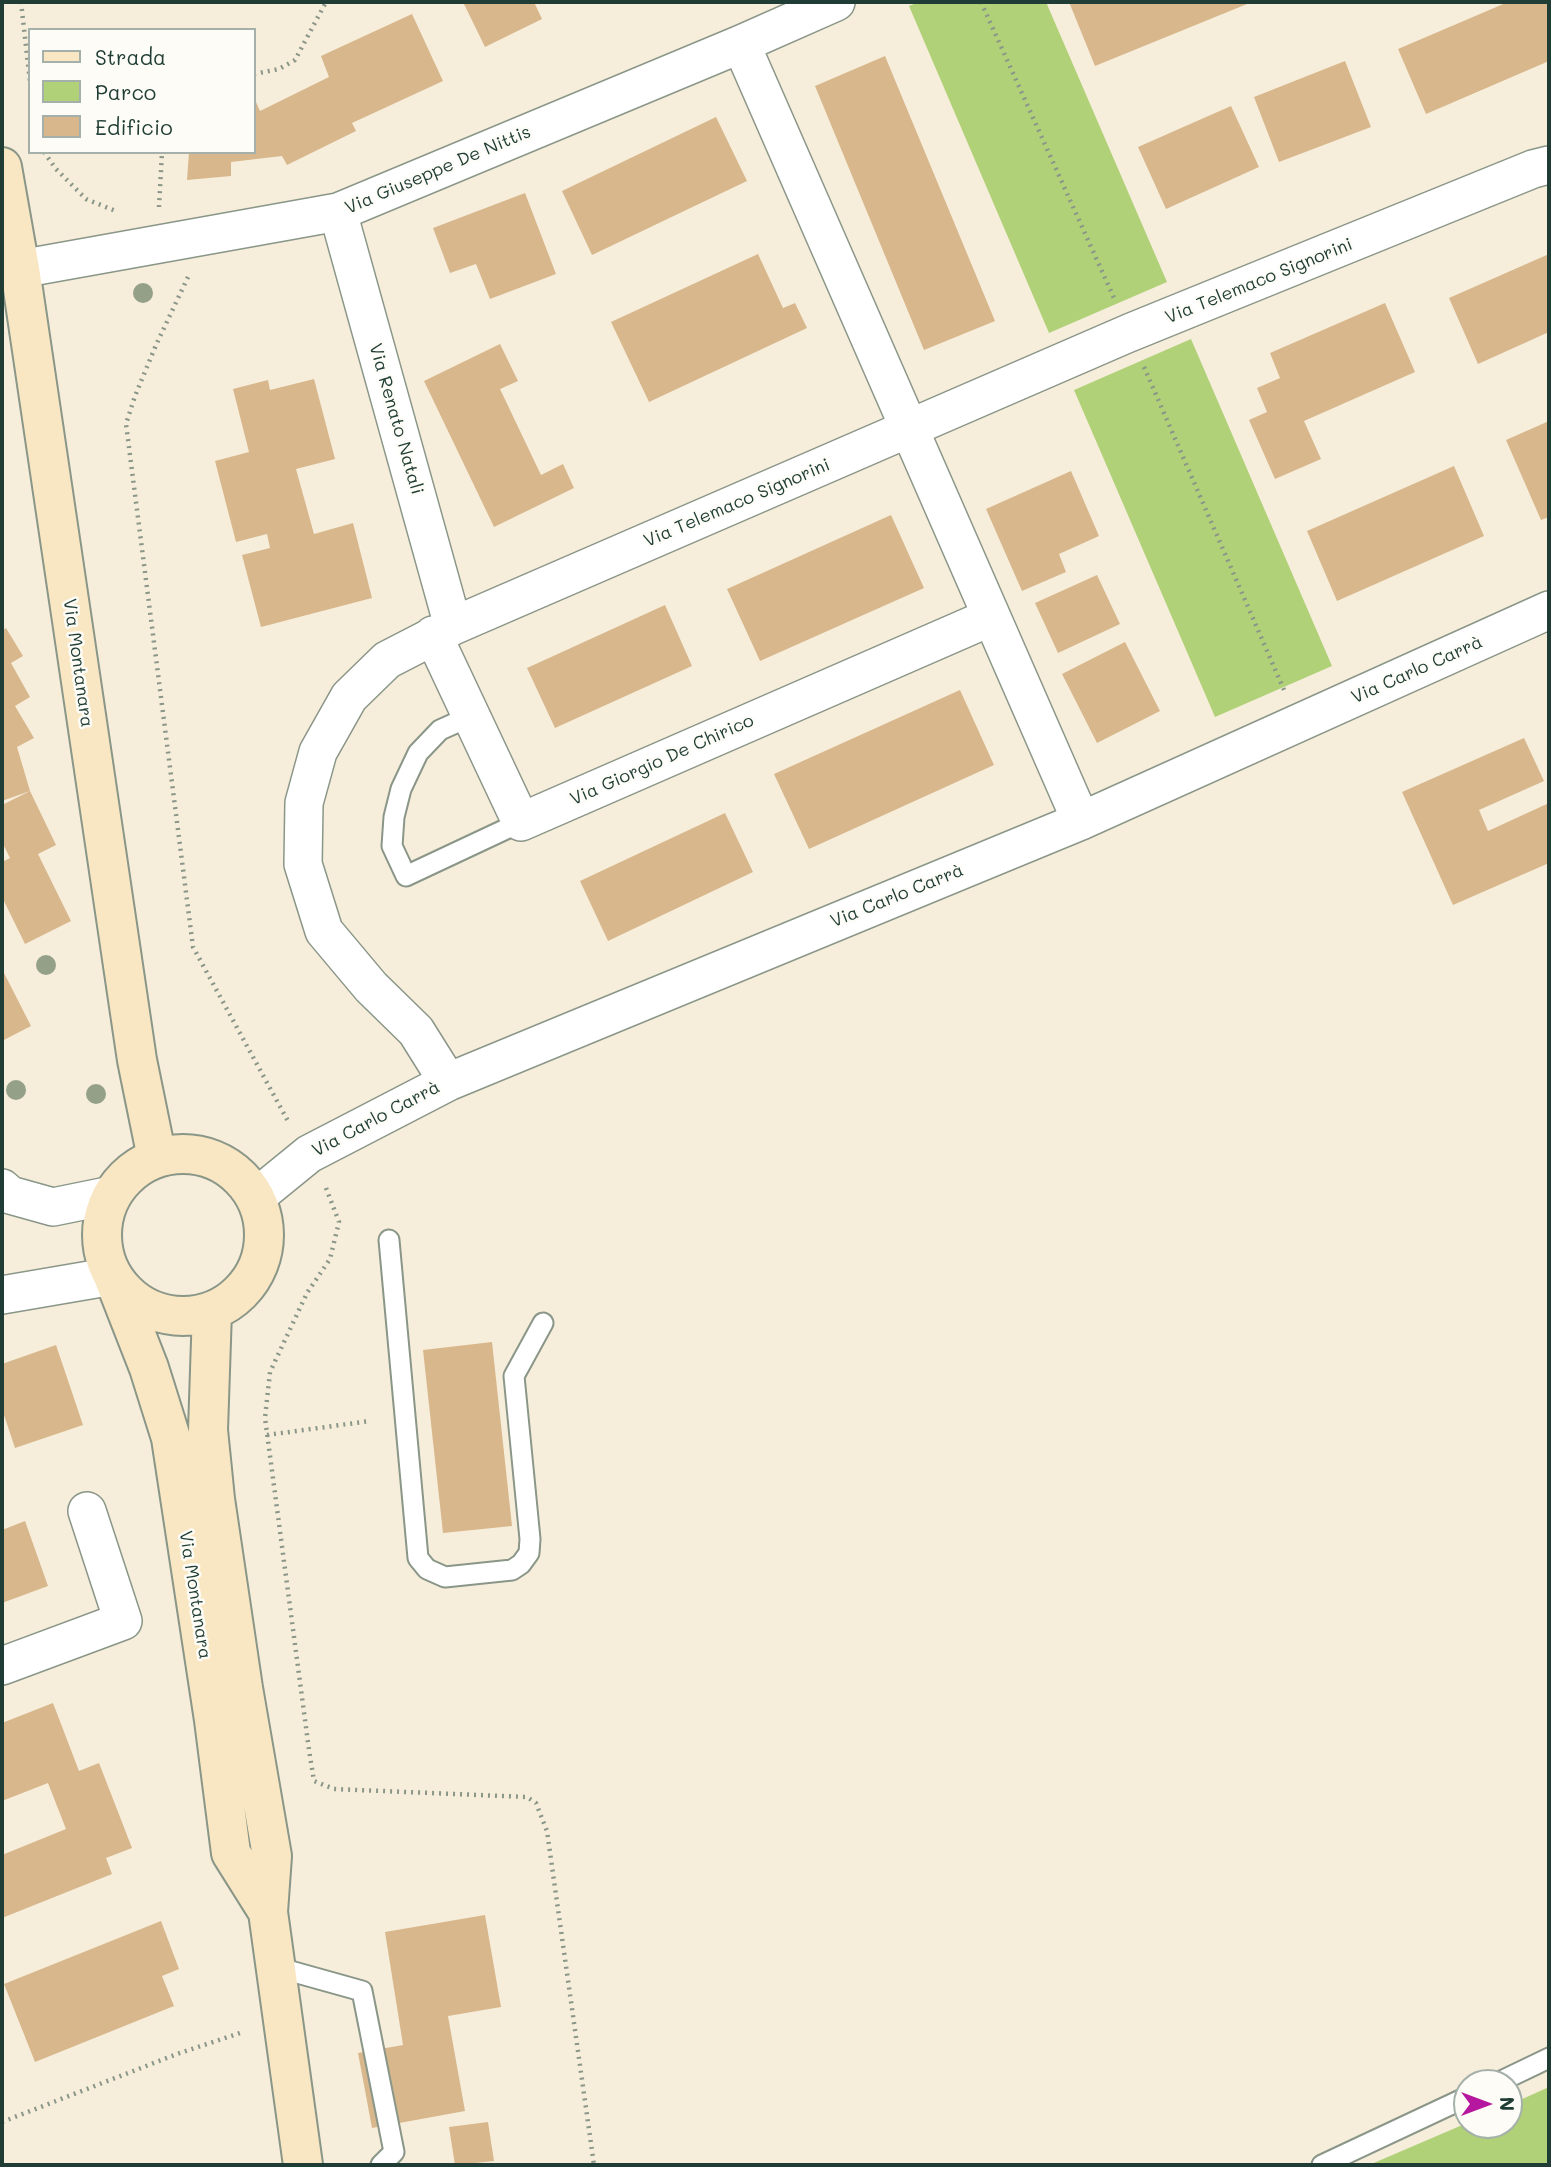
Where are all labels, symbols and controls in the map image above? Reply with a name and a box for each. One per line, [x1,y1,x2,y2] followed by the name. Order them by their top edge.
[28,28,256,154] legend
[95,43,166,70] text: Strada
[95,78,156,105] text: Parco
[95,113,173,140] text: Edificio
[342,121,534,219] street label: Via Giuseppe De Nittis
[1162,233,1356,329] street label: Via Telemaco Signorini
[364,341,428,497] street label: Via Renato Natali
[641,454,833,552] street label: Via Telemaco Signorini
[58,597,98,729] street label: Via Montanara
[1348,631,1486,709] street label: Via Carlo Carrà
[567,710,757,810] street label: Via Giorgio De Chirico
[827,859,967,933] street label: Via Carlo Carrà
[308,1076,444,1162] street label: Via Carlo Carrà
[174,1529,216,1661] street label: Via Montanara
[1453,2069,1523,2139] north arrow
[1495,2097,1520,2111] text: N

